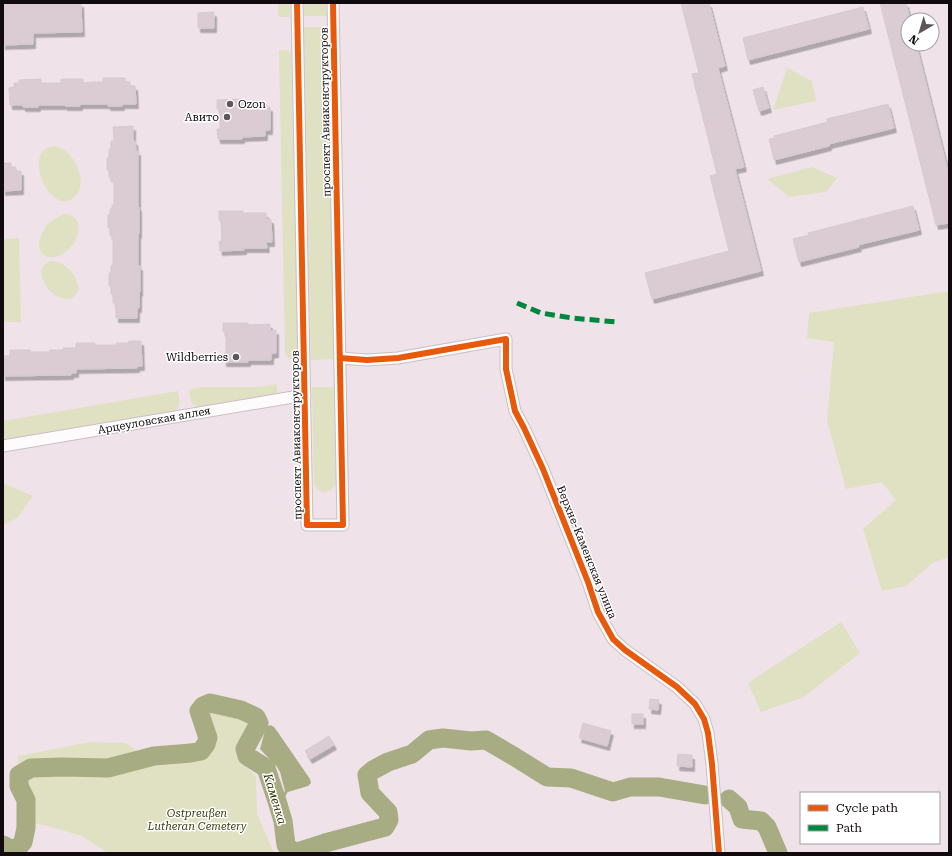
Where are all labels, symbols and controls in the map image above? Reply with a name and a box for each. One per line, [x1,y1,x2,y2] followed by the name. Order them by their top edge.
[900,12,940,52] north arrow
[318,27,333,197] street label: проспект Авиаконструкторов
[906,31,921,47] text: N
[238,98,266,111] place label: Ozon
[225,99,235,109] marker: Ozon
[185,111,219,124] place label: Авито
[222,112,232,122] marker: Авито
[289,350,304,520] street label: проспект Авиаконструкторов
[166,351,228,364] place label: Wildberries
[231,352,241,362] marker: Wildberries
[97,404,212,437] street label: Арцеуловская аллея
[554,484,619,621] street label: Верхне-Каменская улица
[260,771,289,826] water label: Каменка
[800,792,940,844] legend
[836,801,898,815] text: Cycle path
[147,807,247,833] park label: Ostpreußen Lutheran Cemetery
[836,821,862,835] text: Path

